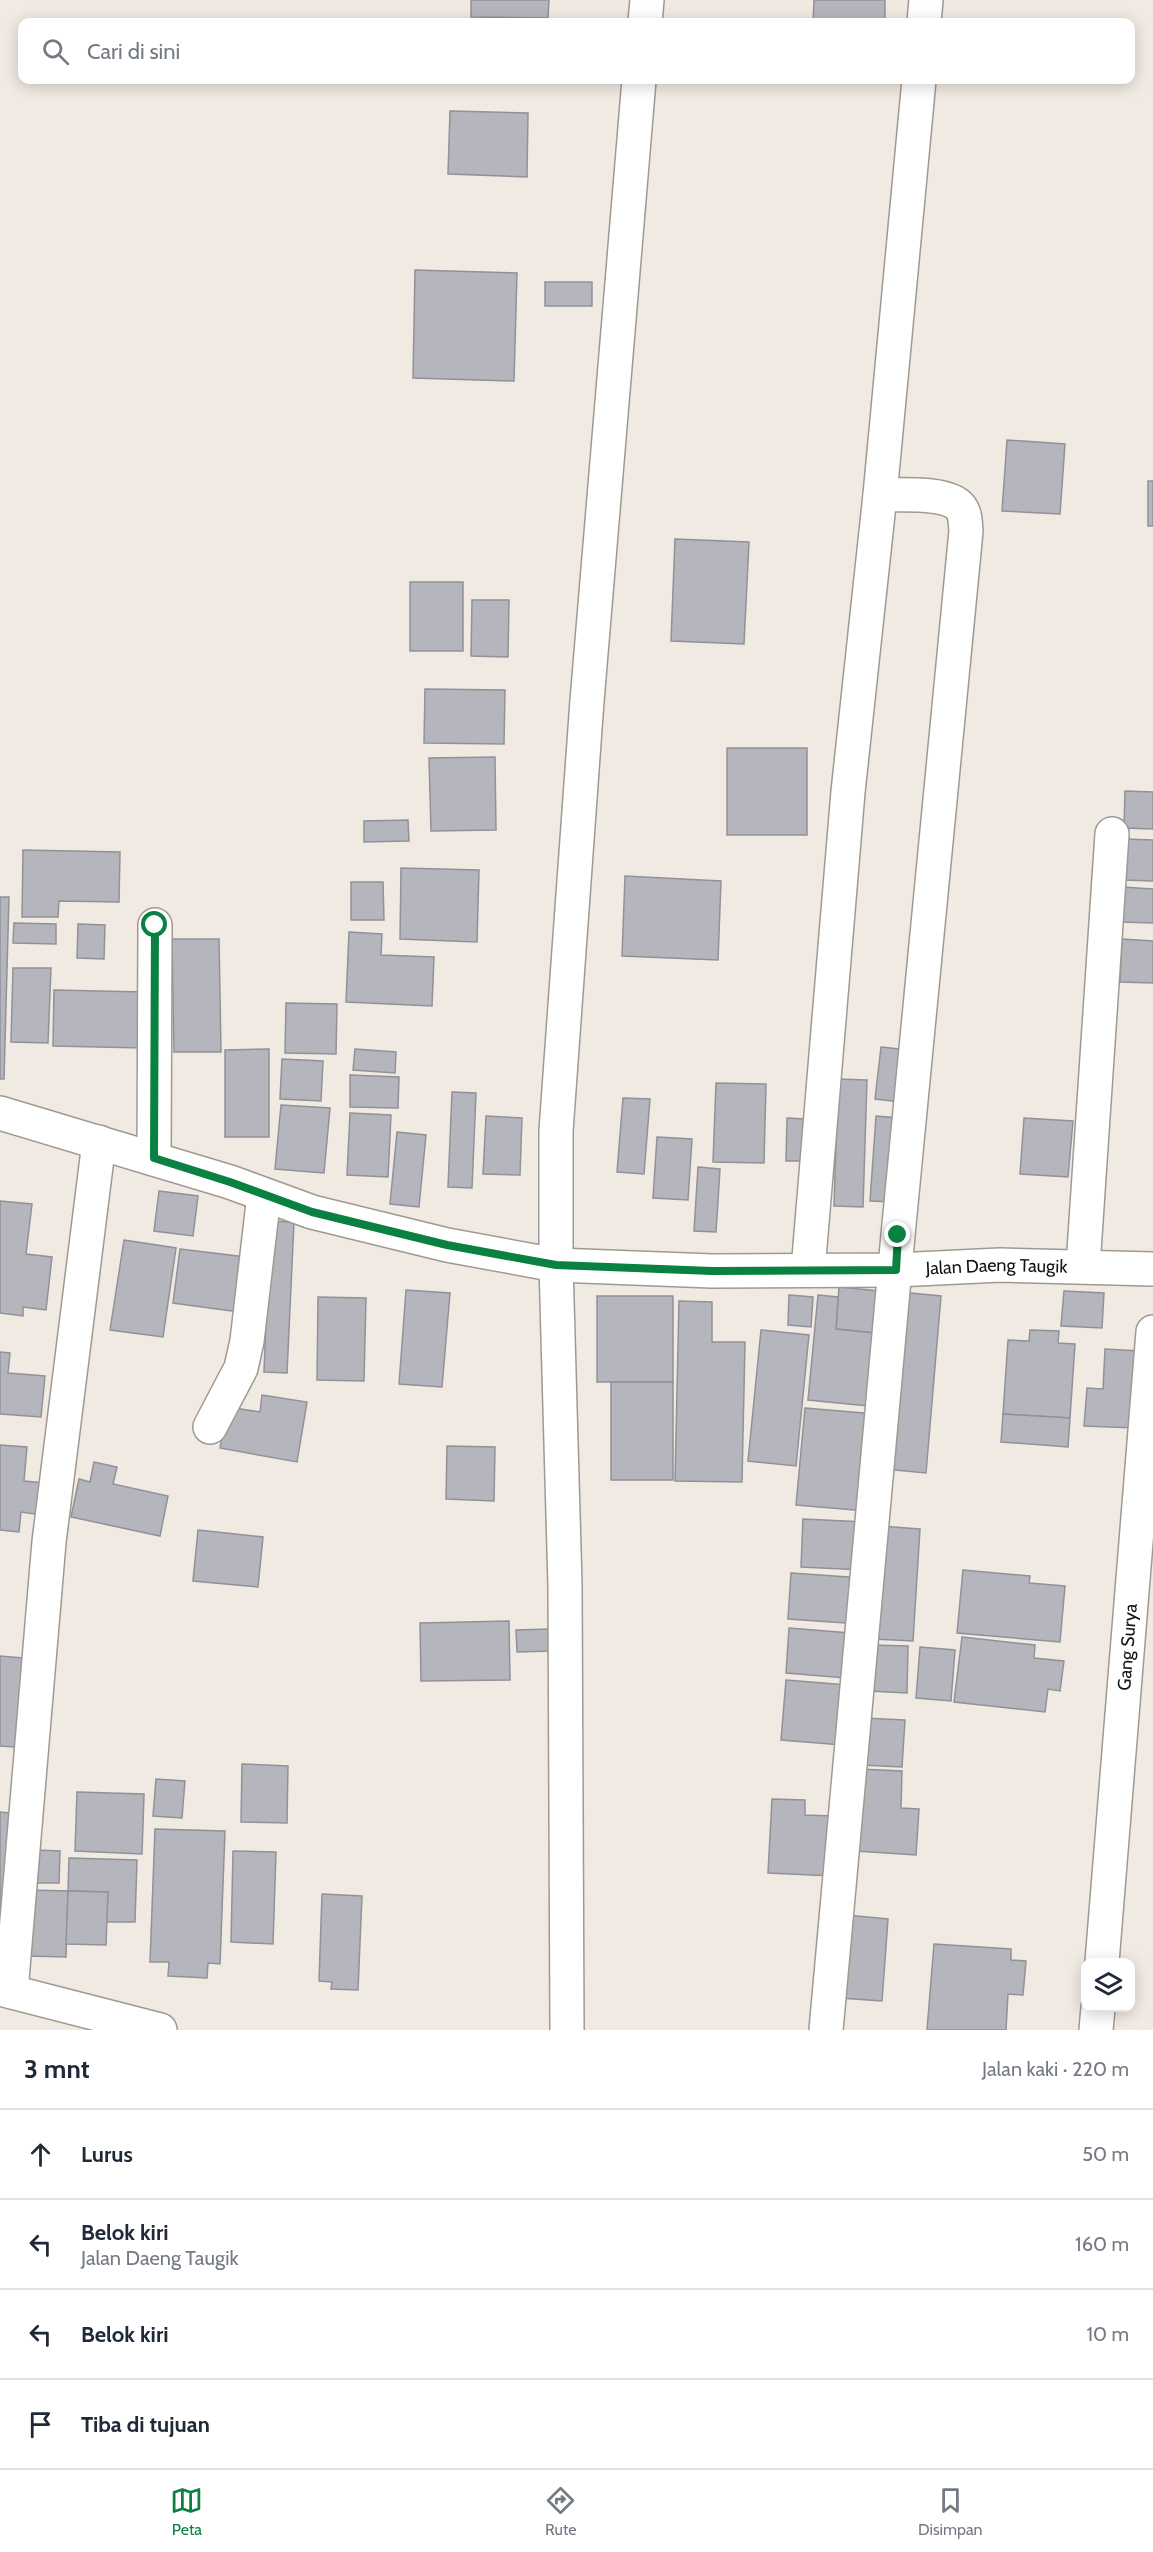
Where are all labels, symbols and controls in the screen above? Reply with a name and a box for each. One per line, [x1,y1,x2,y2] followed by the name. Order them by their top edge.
[18,18,1135,84] search box
[39,35,72,68] icon: search
[87,38,180,65] text: Cari di sini
[141,911,167,937] route start
[884,1221,910,1247] route end
[924,1254,1069,1280] street label: Jalan Daeng Taugik
[1113,1602,1142,1691] street label: Gang Surya
[1081,1958,1135,2012] map controls
[1081,1958,1135,2012] button: layers
[24,2053,90,2085] text: 3 mnt
[982,2057,1129,2081] text: Jalan kaki · 220 m
[24,2138,57,2171] icon: ahead
[81,2141,133,2168] text: Lurus
[1082,2142,1129,2166] text: 50 m
[81,2219,168,2246] text: Belok kiri
[24,2228,57,2261] icon: left
[1075,2232,1129,2256] text: 160 m
[81,2246,238,2270] text: Jalan Daeng Taugik
[24,2318,57,2351] icon: left
[81,2321,168,2348] text: Belok kiri
[1086,2322,1129,2346] text: 10 m
[24,2408,57,2441] icon: arrive
[81,2411,210,2438] text: Tiba di tujuan
[170,2484,203,2539] tab: Peta
[544,2484,577,2539] tab: Rute
[918,2484,983,2539] tab: Disimpan

